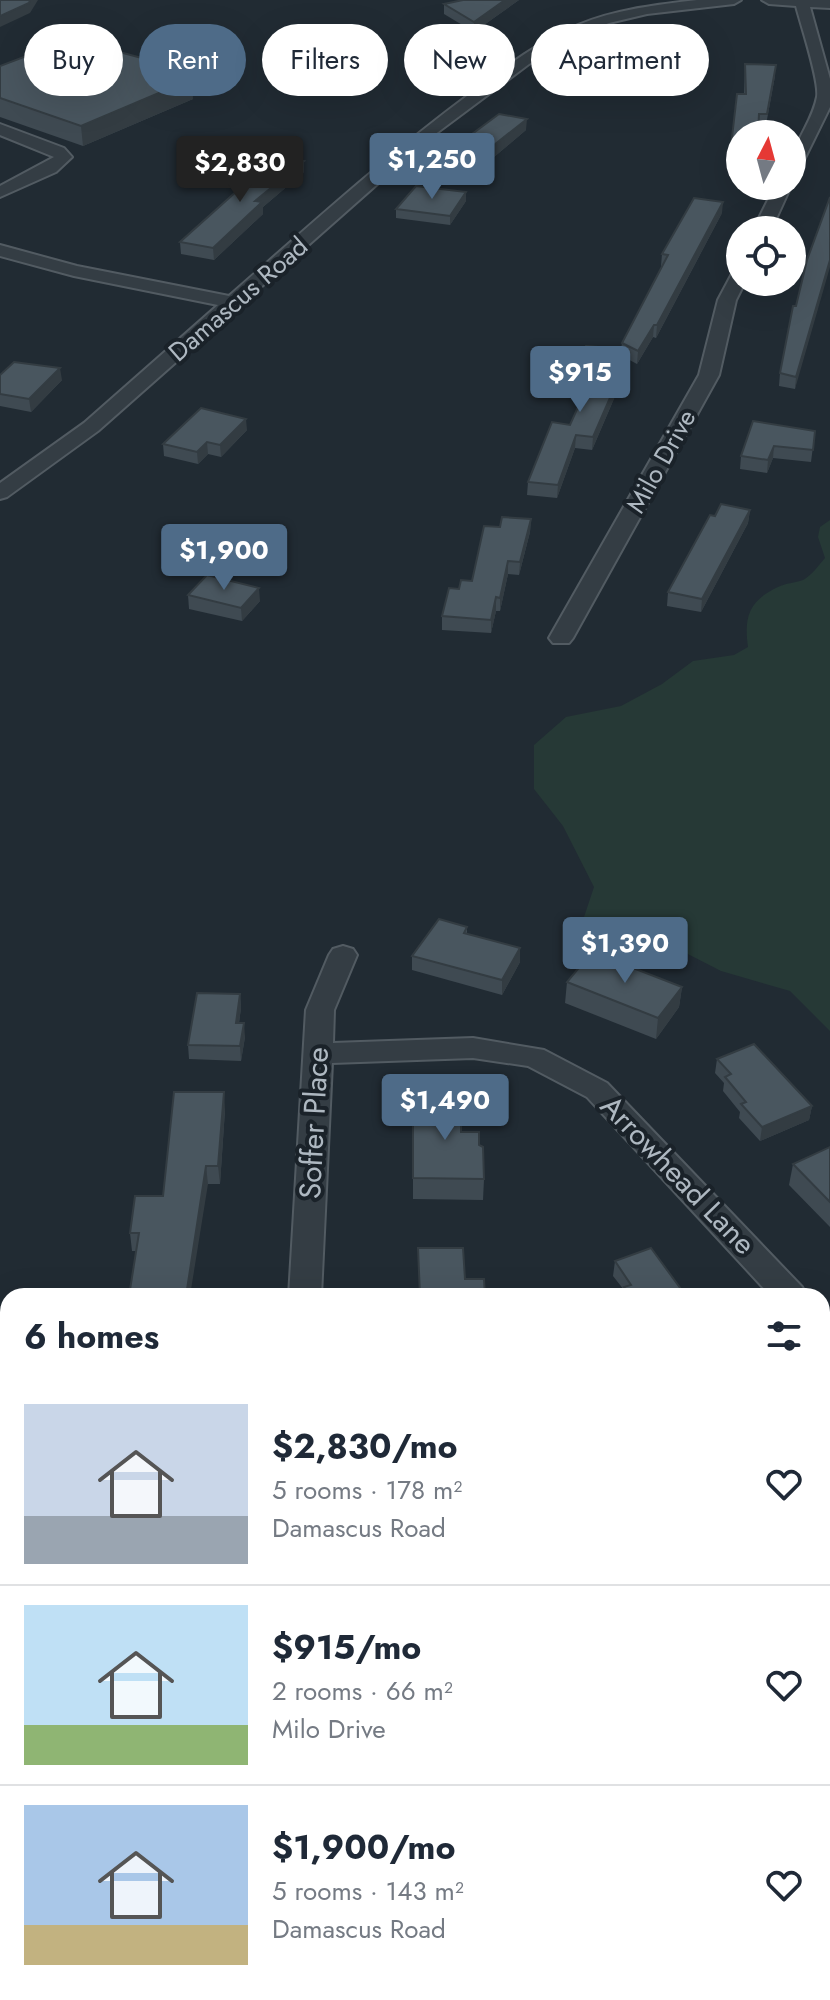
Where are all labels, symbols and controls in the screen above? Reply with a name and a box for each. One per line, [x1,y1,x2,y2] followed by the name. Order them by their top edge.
[24,24,123,96] chip: Buy
[139,24,246,96] chip: Rent
[262,24,388,96] chip: Filters
[404,24,515,96] chip: New
[531,24,709,96] chip: Apartment
[726,120,806,200] north arrow
[726,120,806,296] map controls
[367,133,497,201] pin: $1,250
[175,136,305,204] pin: $2,830
[388,140,476,178] text: $1,250
[194,143,286,181] text: $2,830
[726,216,806,296] button: locate
[160,228,316,370] street label: Damascus Road
[533,346,627,414] pin: $915
[548,353,612,391] text: $915
[617,402,705,520] street label: Milo Drive
[159,524,289,592] pin: $1,900
[179,531,269,569] text: $1,900
[560,917,690,985] pin: $1,390
[581,924,669,962] text: $1,390
[288,1046,339,1200] street label: Soffer Place
[380,1074,510,1142] pin: $1,490
[400,1081,490,1119] text: $1,490
[591,1085,766,1264] street label: Arrowhead Lane
[24,1312,159,1361] text: 6 homes
[762,1314,806,1358] icon: filters
[272,1422,458,1471] text: $2,830/mo
[88,1436,184,1532] icon: home
[762,1462,806,1506] icon: heart
[272,1471,462,1509] text: 5 rooms · 178 m²
[272,1509,446,1547] text: Damascus Road
[272,1623,421,1672] text: $915/mo
[88,1637,184,1733] icon: home
[762,1663,806,1707] icon: heart
[272,1672,453,1710] text: 2 rooms · 66 m²
[272,1710,386,1748] text: Milo Drive
[272,1823,455,1872] text: $1,900/mo
[88,1837,184,1933] icon: home
[762,1863,806,1907] icon: heart
[272,1872,464,1910] text: 5 rooms · 143 m²
[272,1910,446,1948] text: Damascus Road

